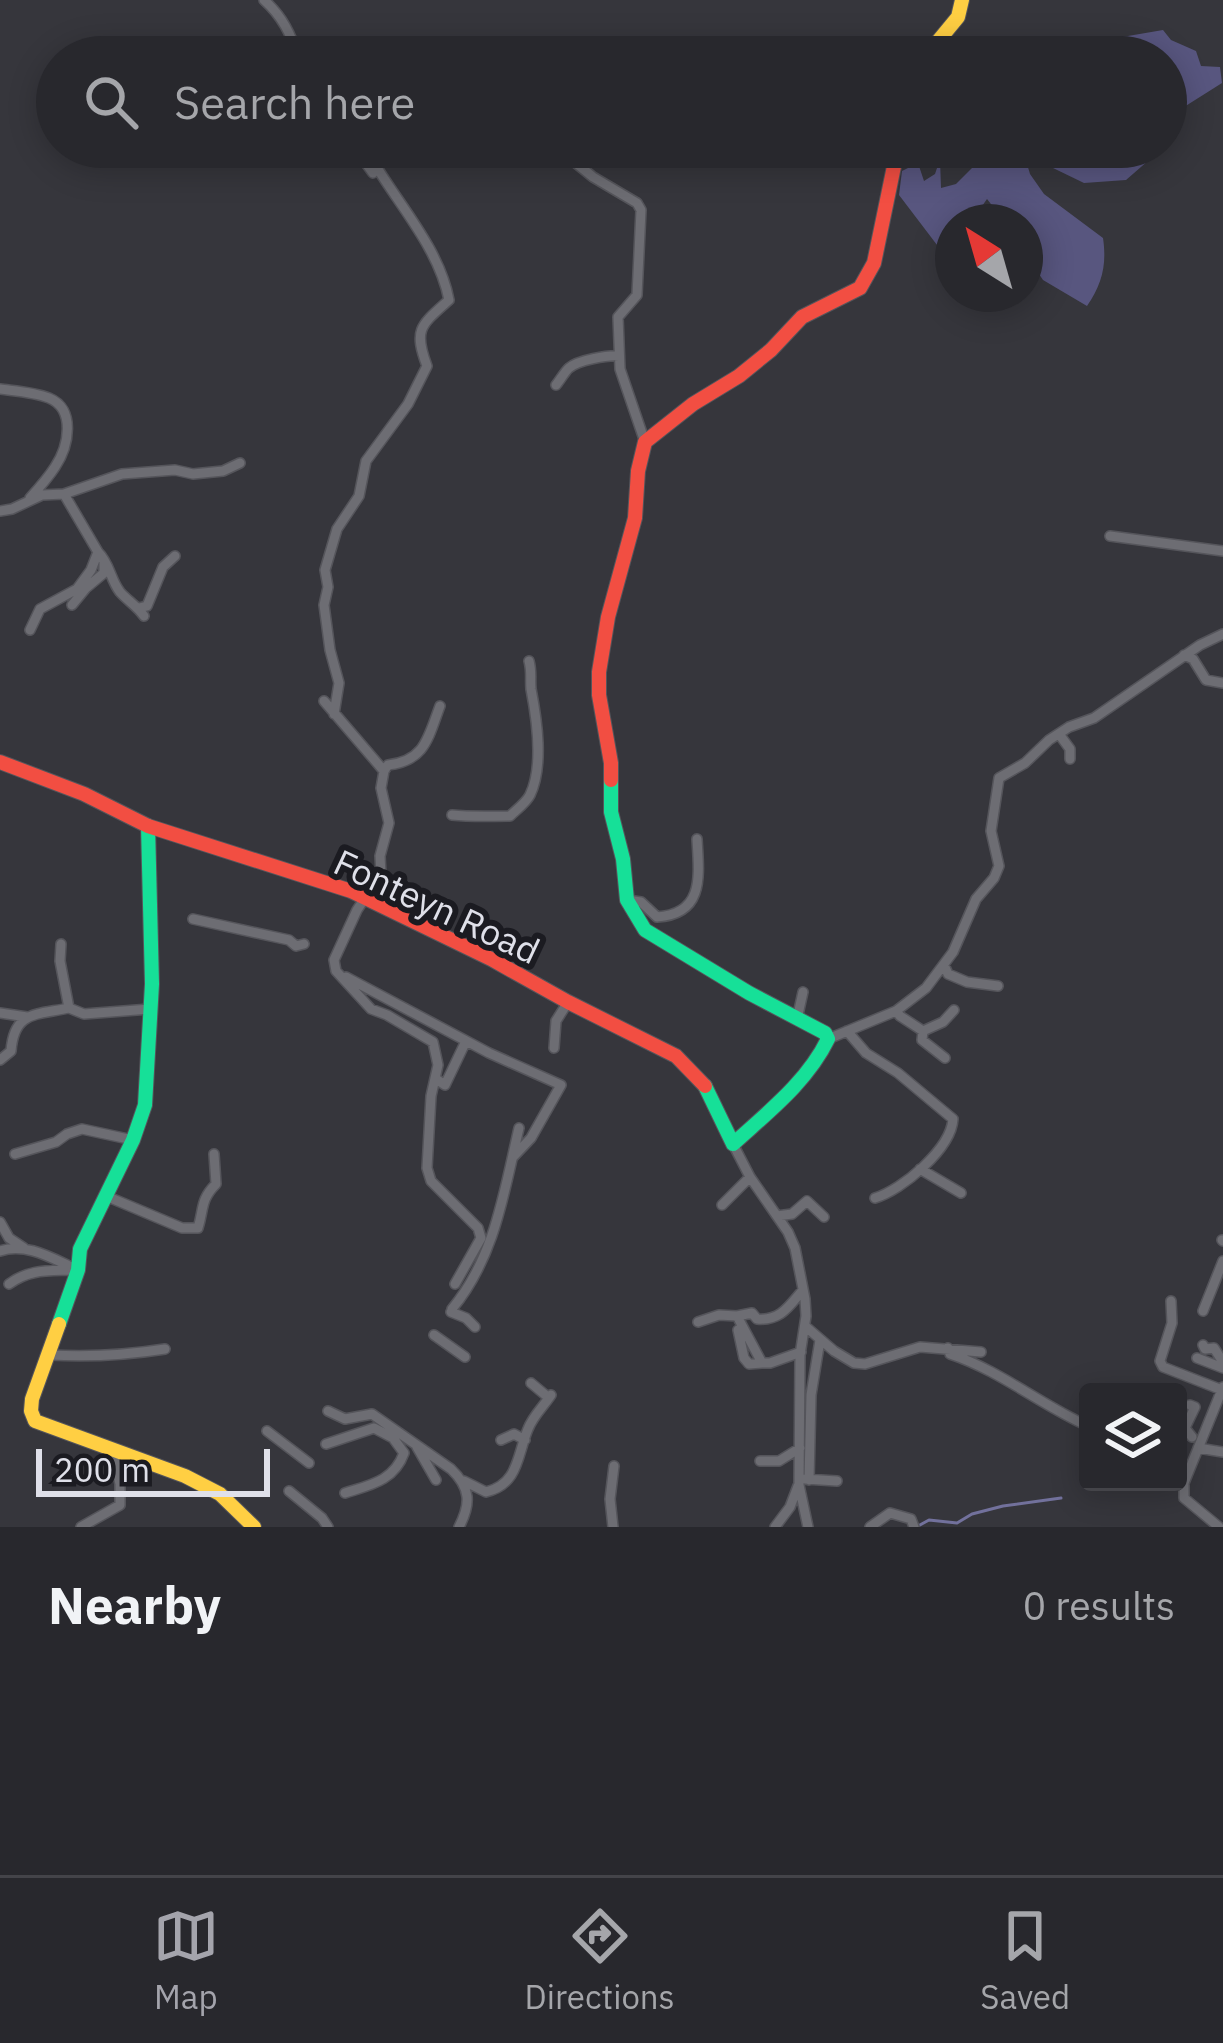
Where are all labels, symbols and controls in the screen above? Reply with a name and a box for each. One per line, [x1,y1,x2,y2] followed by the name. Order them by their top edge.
[36,36,1187,168] search box
[78,69,144,135] icon: search
[174,73,415,131] text: Search here
[935,204,1043,312] north arrow
[327,838,547,974] street label: Fonteyn Road
[1079,1383,1187,1491] map controls
[1079,1383,1187,1491] button: layers
[36,1443,270,1496] scale bar
[54,1448,150,1491] text: 200 m
[48,1572,221,1638] text: Nearby
[1023,1580,1175,1631] text: 0 results
[153,1903,219,2018] tab: Map
[525,1903,675,2018] tab: Directions
[980,1903,1070,2018] tab: Saved

